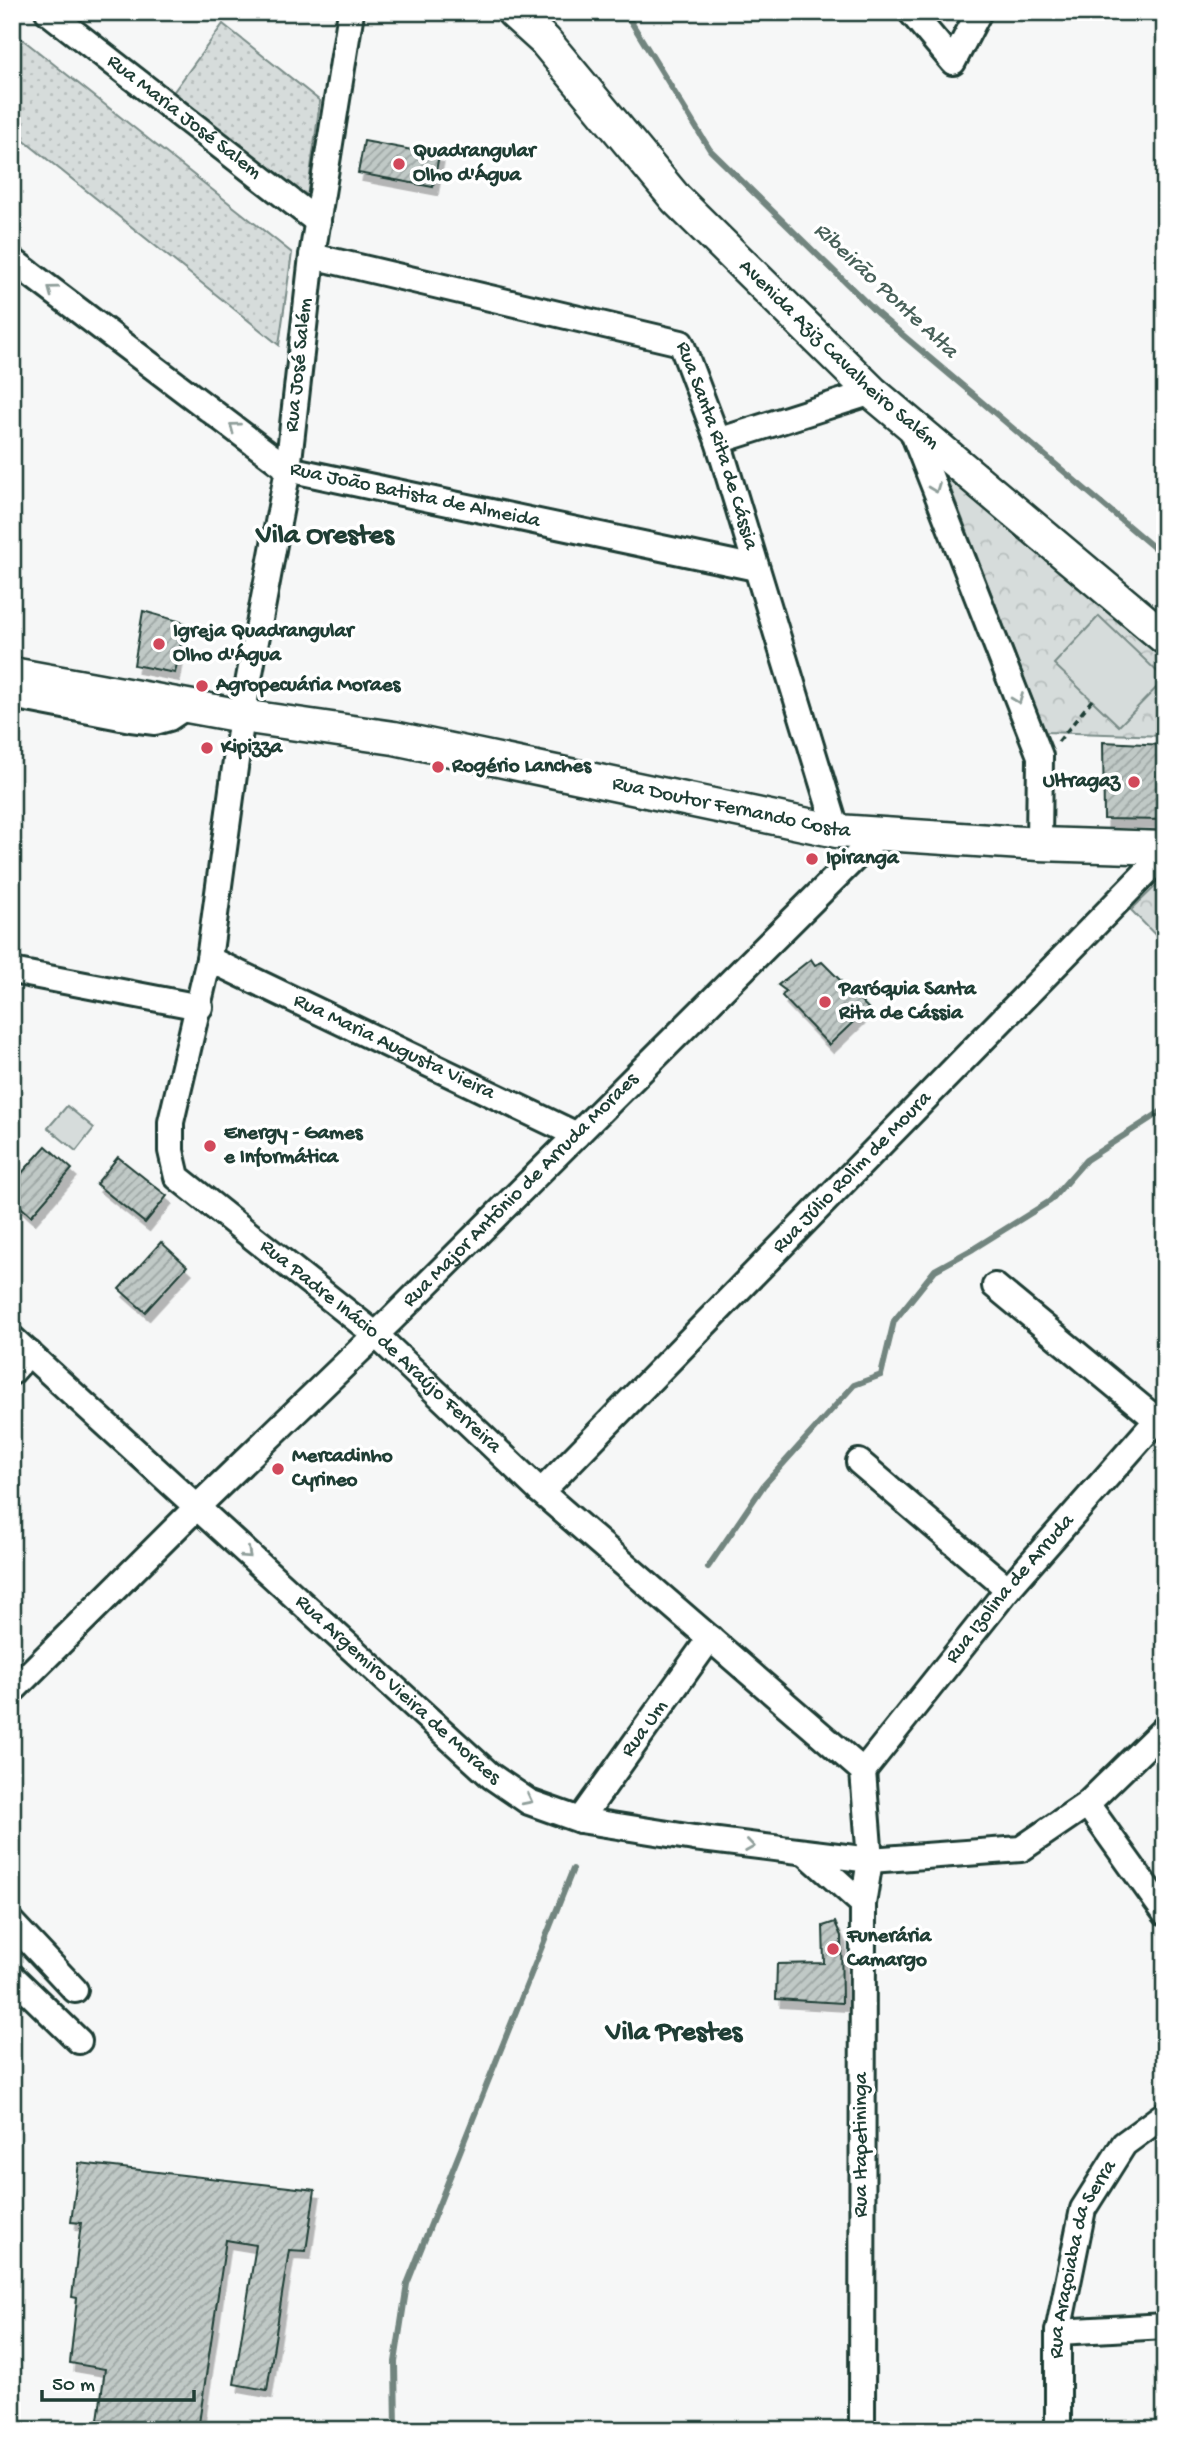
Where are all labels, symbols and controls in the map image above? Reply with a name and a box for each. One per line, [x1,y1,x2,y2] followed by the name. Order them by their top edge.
[101,49,266,186] street label: Rua Maria José Salem
[413,140,538,189] place label: Quadrangular Olho d'Água
[391,156,407,172] marker: Quadrangular Olho d'Água
[807,217,964,366] water label: Ribeirão Ponte Alta
[733,255,944,456] street label: Avenida Aziz Cavalheiro Salém
[48,286,60,299] one-way arrow
[281,297,319,433] street label: Rua José Salém
[669,339,763,554] street label: Rua Santa Rita de Cássia
[229,423,242,436] one-way arrow
[288,457,544,535] street label: Rua João Batista de Almeida
[926,481,940,493] one-way arrow
[254,520,396,553] district label: Vila Orestes
[173,620,356,669] place label: Igreja Quadrangular Olho d'Água
[151,636,167,652] marker: Igreja Quadrangular Olho d'Água
[215,674,402,699] place label: Agropecuária Moraes
[194,678,210,694] marker: Agropecuária Moraes
[1009,693,1023,705] one-way arrow
[220,736,284,761] place label: Kipizza
[199,740,215,756] marker: Kipizza
[451,755,592,780] place label: Rogério Lanches
[430,759,446,775] marker: Rogério Lanches
[1043,770,1122,795] place label: Ultragaz
[610,772,853,844] street label: Rua Doutor Fernando Costa
[1126,774,1142,790] marker: Ultragaz
[826,847,900,872] place label: Ipiranga
[804,851,820,867] marker: Ipiranga
[838,978,977,1027] place label: Paróquia Santa Rita de Cássia
[289,989,500,1107] street label: Rua Maria Augusta Vieira
[817,994,833,1010] marker: Paróquia Santa Rita de Cássia
[398,1067,645,1313] street label: Rua Major Antônio de Arruda Moraes
[768,1086,938,1259] street label: Rua Júlio Rolim de Moura
[223,1122,364,1171] place label: Energy - Games e Informática
[202,1138,218,1154] marker: Energy - Games e Informática
[254,1235,507,1460] street label: Rua Padre Inácio de Araújo Ferreira
[291,1445,393,1494] place label: Mercadinho Cyrineo
[270,1461,286,1477] marker: Mercadinho Cyrineo
[941,1508,1081,1669] street label: Rua Izolina de Arruda
[239,1545,252,1558] one-way arrow
[289,1590,506,1792] street label: Rua Argemiro Vieira de Moraes
[616,1695,674,1762] street label: Rua Um
[521,1791,534,1805] one-way arrow
[744,1838,756,1853] one-way arrow
[846,1925,933,1974] place label: Funerária Camargo
[825,1941,841,1957] marker: Funerária Camargo
[604,2017,744,2050] district label: Vila Prestes
[850,2071,875,2218] street label: Rua Itapetininga
[1045,2155,1124,2359] street label: Rua Araçoiaba da Serra
[42,2358,194,2402] scale bar
[52,2374,95,2399] text: 50 m

